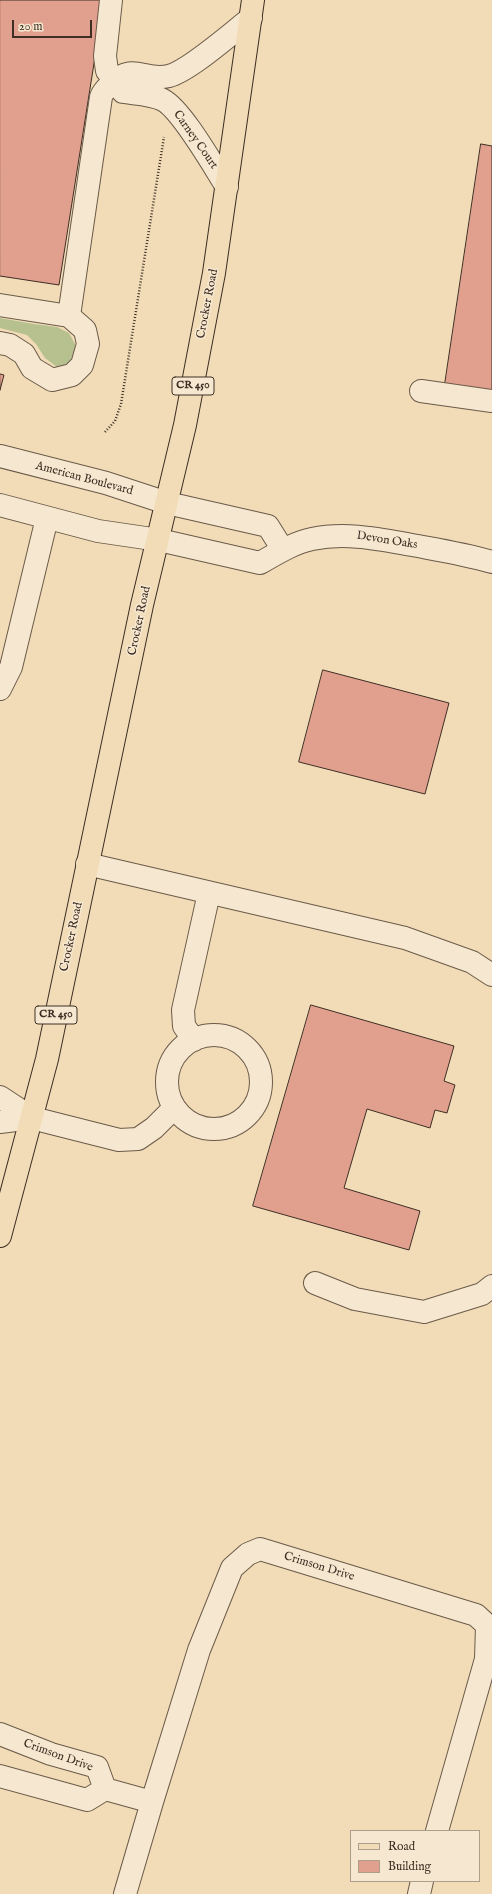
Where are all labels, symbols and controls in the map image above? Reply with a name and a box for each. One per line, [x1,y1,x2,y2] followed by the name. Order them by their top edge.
[14,12,94,38] scale bar
[19,19,42,34] text: 20 m
[170,108,220,172] street label: Carney Court
[194,268,222,340] street label: Crocker Road
[172,377,214,395] road number: CR 450
[34,459,134,499] street label: American Boulevard
[355,529,419,553] street label: Devon Oaks
[126,585,154,657] street label: Crocker Road
[58,901,86,973] street label: Crocker Road
[35,1006,77,1024] road number: CR 450
[282,1549,356,1585] street label: Crimson Drive
[21,1737,95,1775] street label: Crimson Drive
[350,1830,480,1882] legend
[388,1839,415,1854] text: Road
[388,1859,431,1874] text: Building

